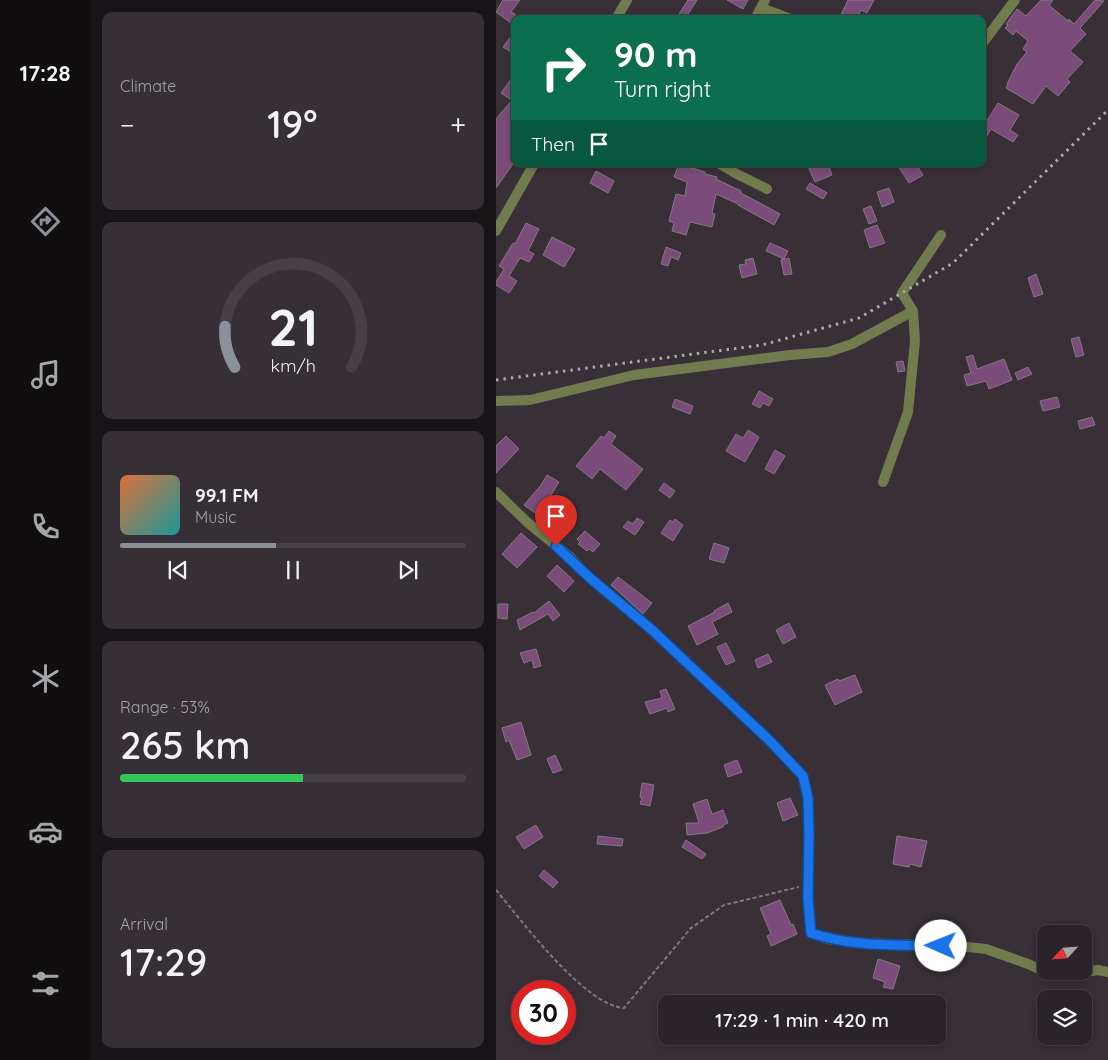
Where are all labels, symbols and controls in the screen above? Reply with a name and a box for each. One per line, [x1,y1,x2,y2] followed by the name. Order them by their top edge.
[614,32,697,76] text: 90 m
[531,35,596,100] icon: right
[19,59,71,87] text: 17:28
[614,75,711,103] text: Turn right
[120,76,176,96] text: Climate
[267,100,317,148] text: 19°
[120,107,135,142] text: −
[450,107,466,142] text: +
[585,130,613,158] icon: arrive
[531,132,575,156] text: Then
[28,204,63,239] icon: directions
[268,294,318,359] text: 21
[270,354,316,376] text: km/h
[28,357,63,392] icon: music
[195,483,259,507] text: 99.1 FM
[535,495,577,546] pin
[542,502,570,530] icon: arrive
[195,507,237,527] text: Music
[28,509,63,544] icon: phone
[164,556,192,584] icon: previous
[279,556,307,584] icon: pause
[394,556,422,584] icon: next
[28,661,63,696] icon: climate
[120,697,210,717] text: Range · 53%
[120,721,250,769] text: 265 km
[28,814,63,849] icon: car
[120,914,168,934] text: Arrival
[914,919,966,971] position arrow
[1037,925,1092,980] north arrow
[1037,925,1092,1045] map controls
[120,938,207,986] text: 17:29
[28,966,63,1001] icon: filters
[511,980,576,1045] speed limit sign: 30
[1037,990,1092,1045] button: layers
[715,1008,889,1032] text: 17:29 · 1 min · 420 m

